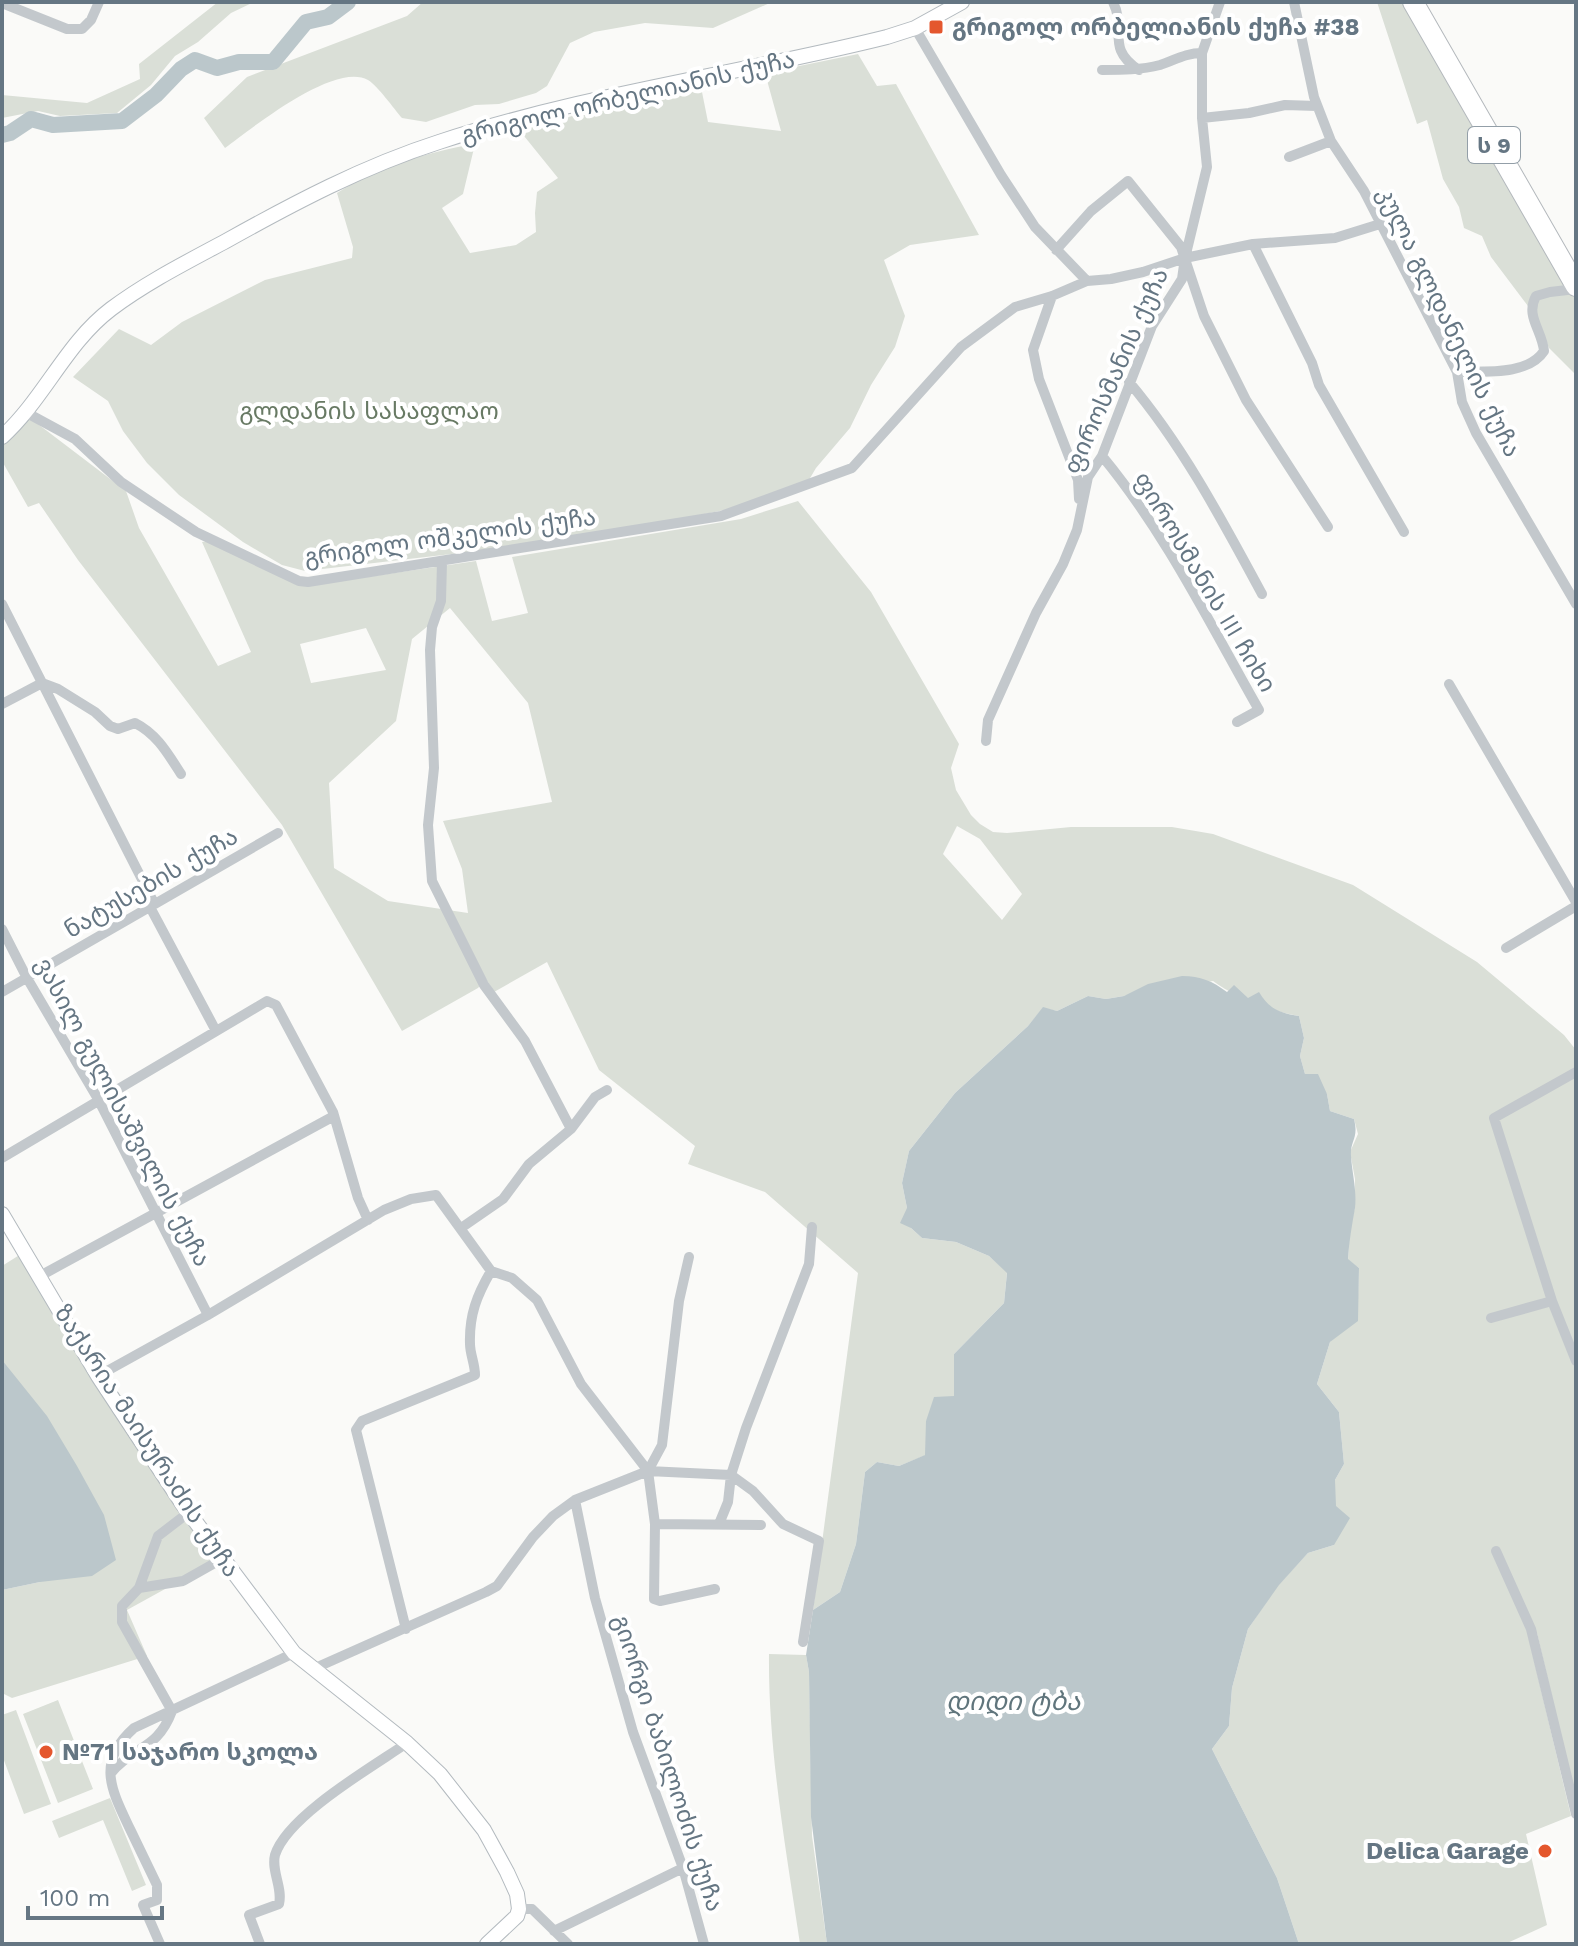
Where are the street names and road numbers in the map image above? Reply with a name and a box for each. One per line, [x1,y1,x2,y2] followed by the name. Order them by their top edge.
[459,45,797,149] street label: გრიგოლ ორბელიანის ქუჩა
[1468,127,1520,163] road number: ს 9
[1371,183,1527,461] street label: კულა გლდანელის ქუჩა
[1058,264,1174,478] street label: ფიროსმანის ქუჩა
[1128,467,1282,697] street label: ფიროსმანის III ჩიხი
[302,503,598,571] street label: გრიგოლ ოშკელის ქუჩა
[59,822,243,944] street label: ნატუსების ქუჩა
[29,953,217,1271] street label: ვასილ გულისაშვილის ქუჩა
[48,1300,246,1582] street label: ზაქარია მაისურაძის ქუჩა
[607,1611,729,1915] street label: გიორგი ბაბილოძის ქუჩა

